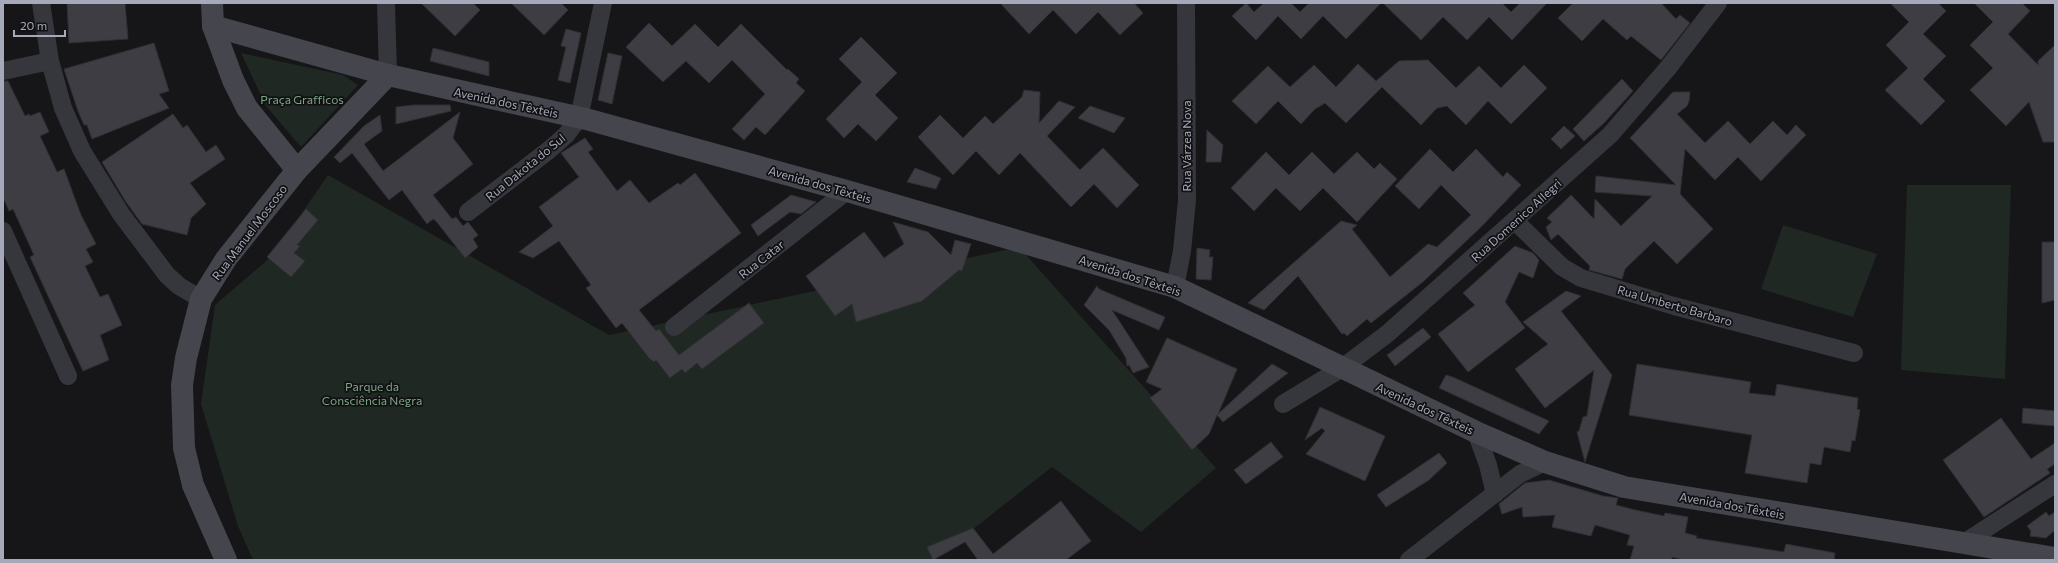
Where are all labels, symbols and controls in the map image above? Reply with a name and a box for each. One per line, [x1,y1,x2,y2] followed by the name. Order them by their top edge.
[14,12,65,38] scale bar
[20,18,47,32] text: 20 m
[452,84,560,120] street label: Avenida dos Têxteis
[260,92,344,106] park label: Praça Grafficos
[1179,100,1193,192] street label: Rua Várzea Nova
[482,131,568,203] street label: Rua Dakota do Sul
[767,163,873,205] street label: Avenida dos Têxteis
[1468,176,1564,264] street label: Rua Domenico Allegri
[209,182,289,282] street label: Rua Manuel Moscoso
[736,237,787,281] street label: Rua Catar
[1077,252,1183,298] street label: Avenida dos Têxteis
[1616,282,1734,328] street label: Rua Umberto Barbaro
[322,379,422,407] park label: Parque da Consciência Negra
[1374,379,1476,437] street label: Avenida dos Têxteis
[1678,489,1786,521] street label: Avenida dos Têxteis

